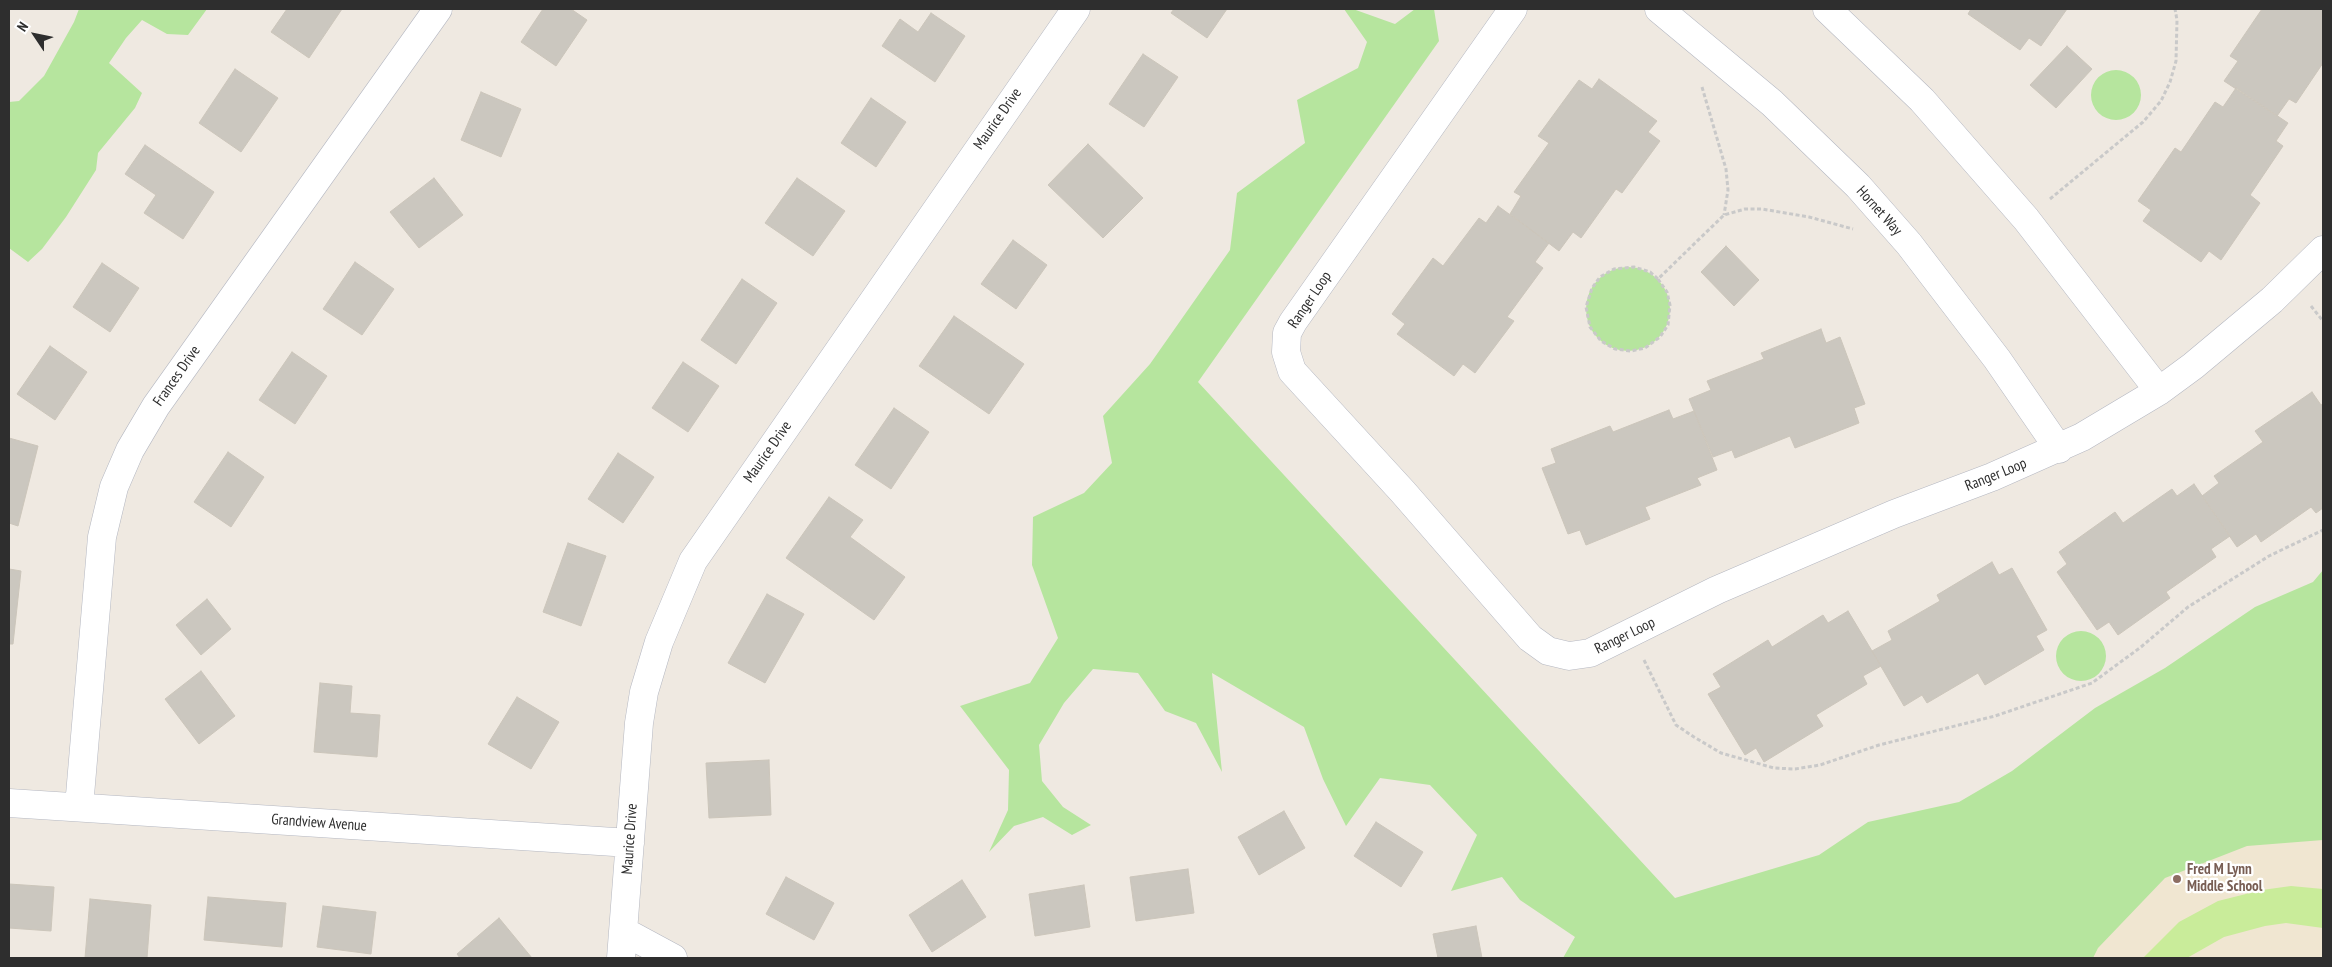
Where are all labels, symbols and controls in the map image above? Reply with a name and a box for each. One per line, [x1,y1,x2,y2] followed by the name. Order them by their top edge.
[10,10,60,60] north arrow
[13,18,32,35] text: N
[970,85,1026,153] street label: Maurice Drive
[1852,183,1906,239] street label: Hornet Way
[1284,268,1336,332] street label: Ranger Loop
[150,342,204,410] street label: Frances Drive
[740,418,796,486] street label: Maurice Drive
[1963,455,2029,495] street label: Ranger Loop
[1592,614,1658,658] street label: Ranger Loop
[619,803,641,875] street label: Maurice Drive
[271,811,367,835] street label: Grandview Avenue
[2187,861,2262,896] place label: Fred M Lynn Middle School
[2171,873,2183,885] marker: Fred M Lynn Middle School

